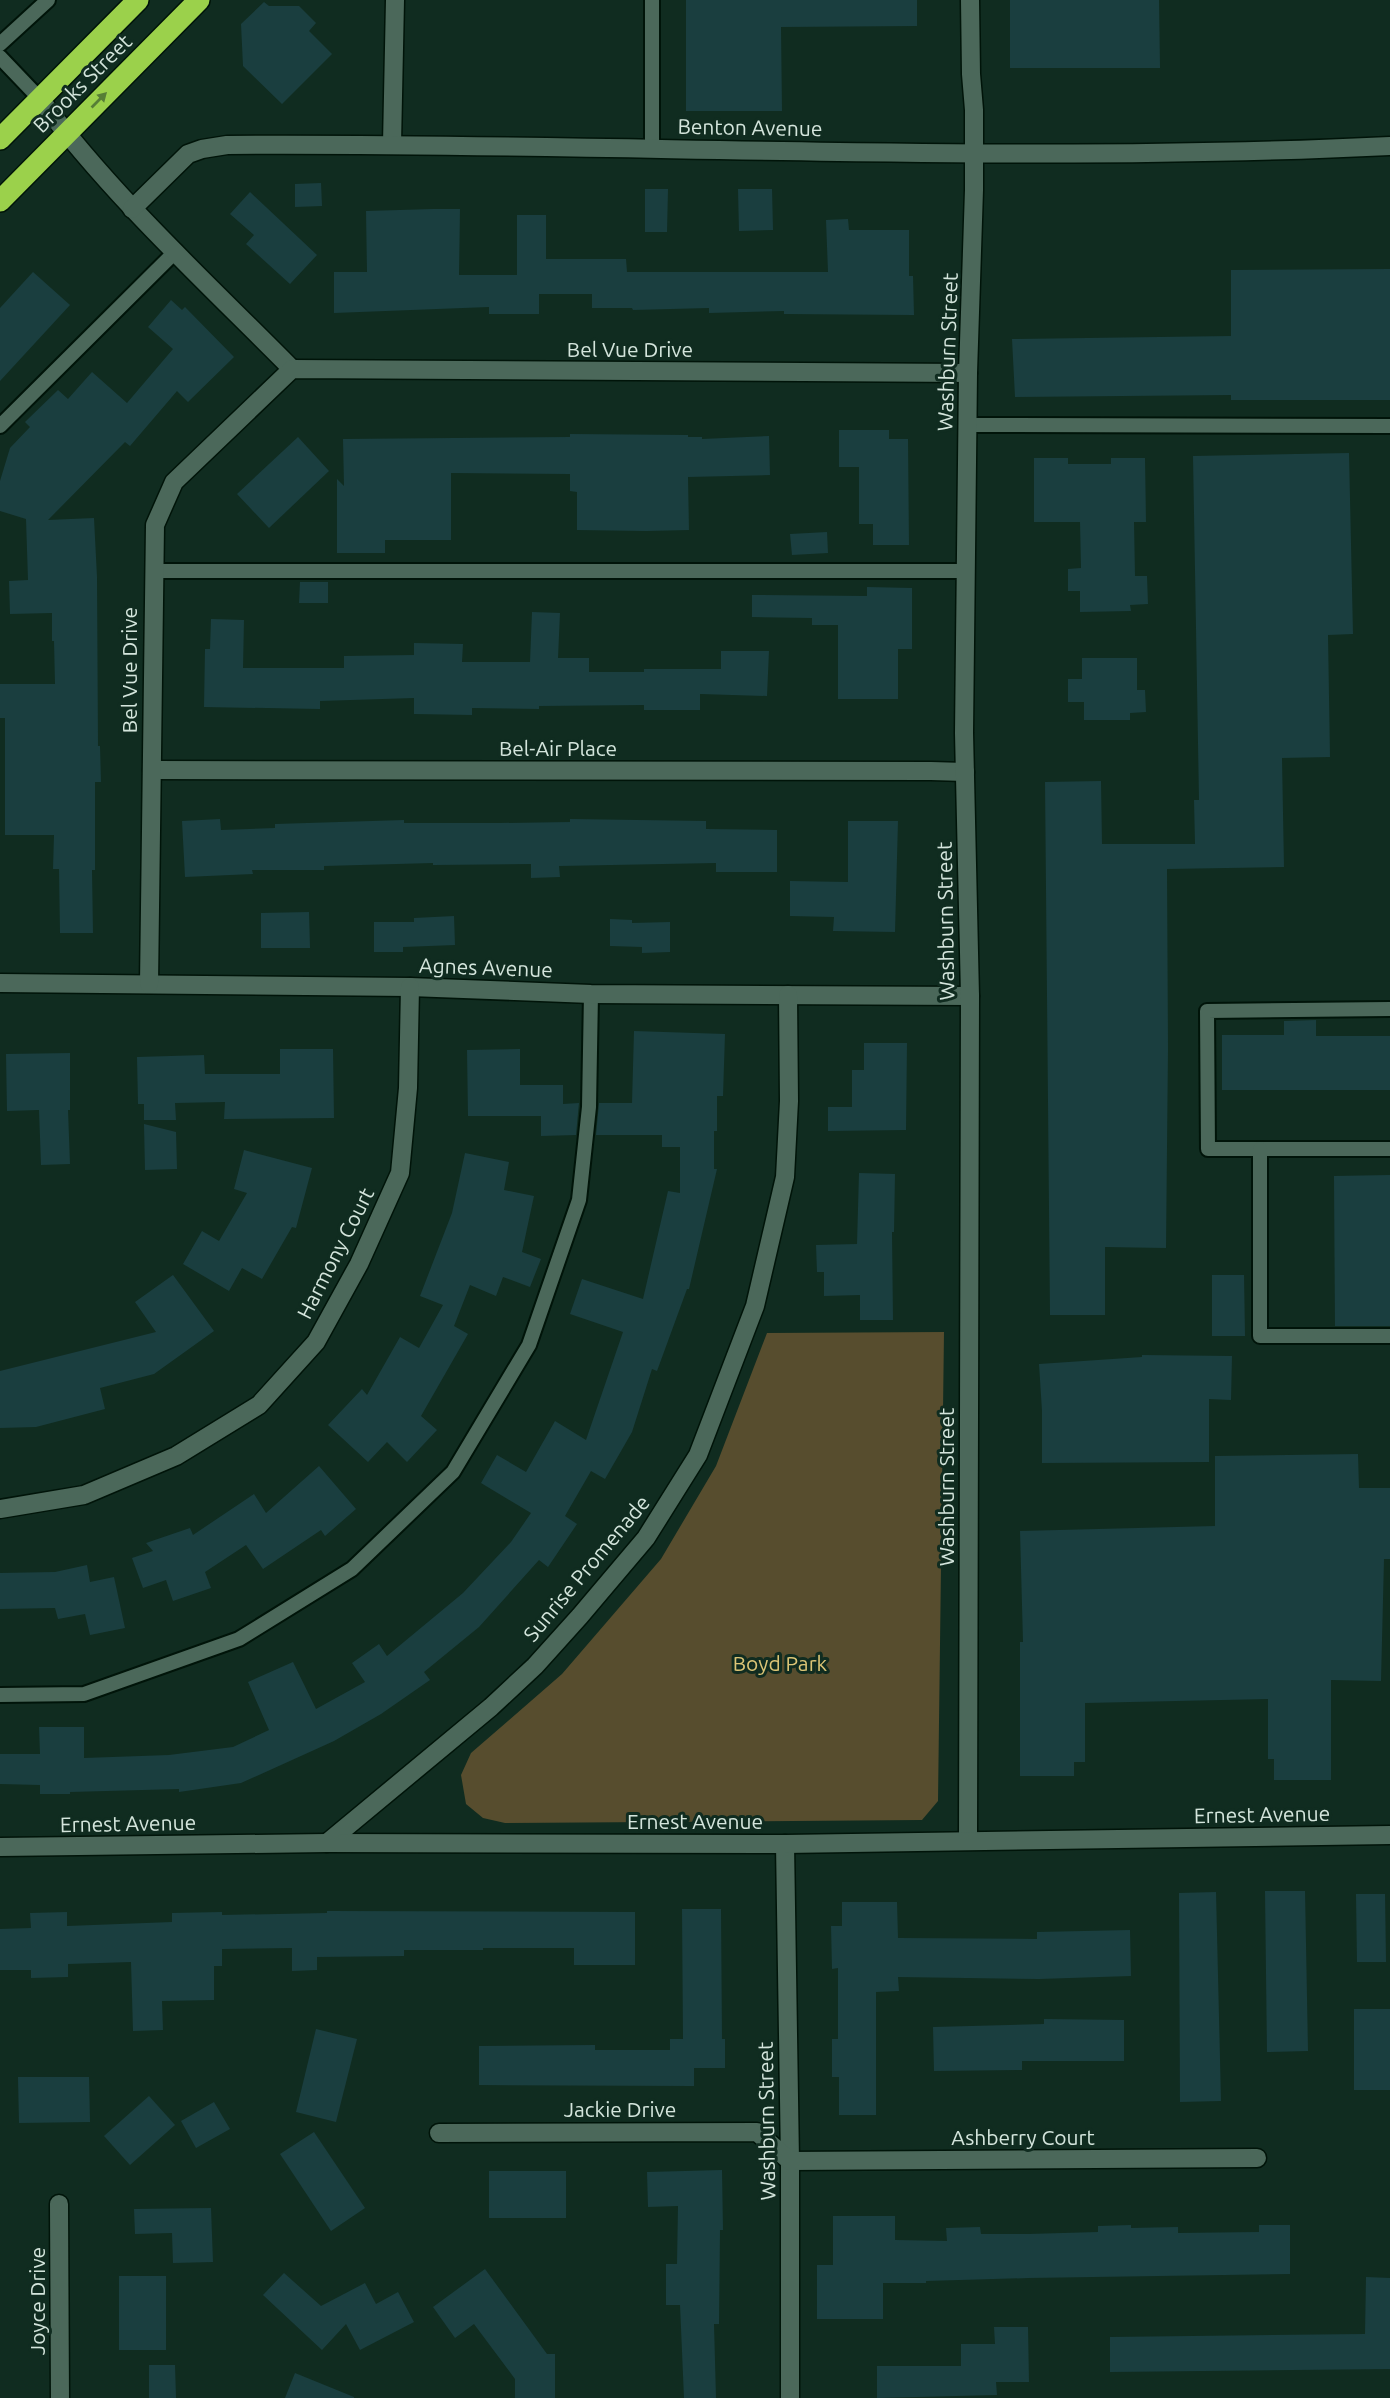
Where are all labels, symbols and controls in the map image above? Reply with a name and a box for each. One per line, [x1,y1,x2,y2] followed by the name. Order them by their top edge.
[28,29,136,137] street label: Brooks Street
[91,92,108,109] one-way arrow
[677,114,823,140] street label: Benton Avenue
[932,272,962,432] street label: Washburn Street
[567,337,693,361] street label: Bel Vue Drive
[117,607,141,733] street label: Bel Vue Drive
[499,736,617,760] street label: Bel-Air Place
[932,842,958,1000] street label: Washburn Street
[419,953,553,981] street label: Agnes Avenue
[292,1183,378,1323] street label: Harmony Court
[934,1408,958,1566] street label: Washburn Street
[518,1490,654,1646] street label: Sunrise Promenade
[733,1651,828,1675] park label: Boyd Park
[1194,1801,1330,1827] street label: Ernest Avenue
[627,1809,763,1833] street label: Ernest Avenue
[60,1810,196,1836] street label: Ernest Avenue
[753,2042,779,2200] street label: Washburn Street
[564,2097,676,2121] street label: Jackie Drive
[951,2125,1095,2149] street label: Ashberry Court
[25,2247,49,2355] street label: Joyce Drive

